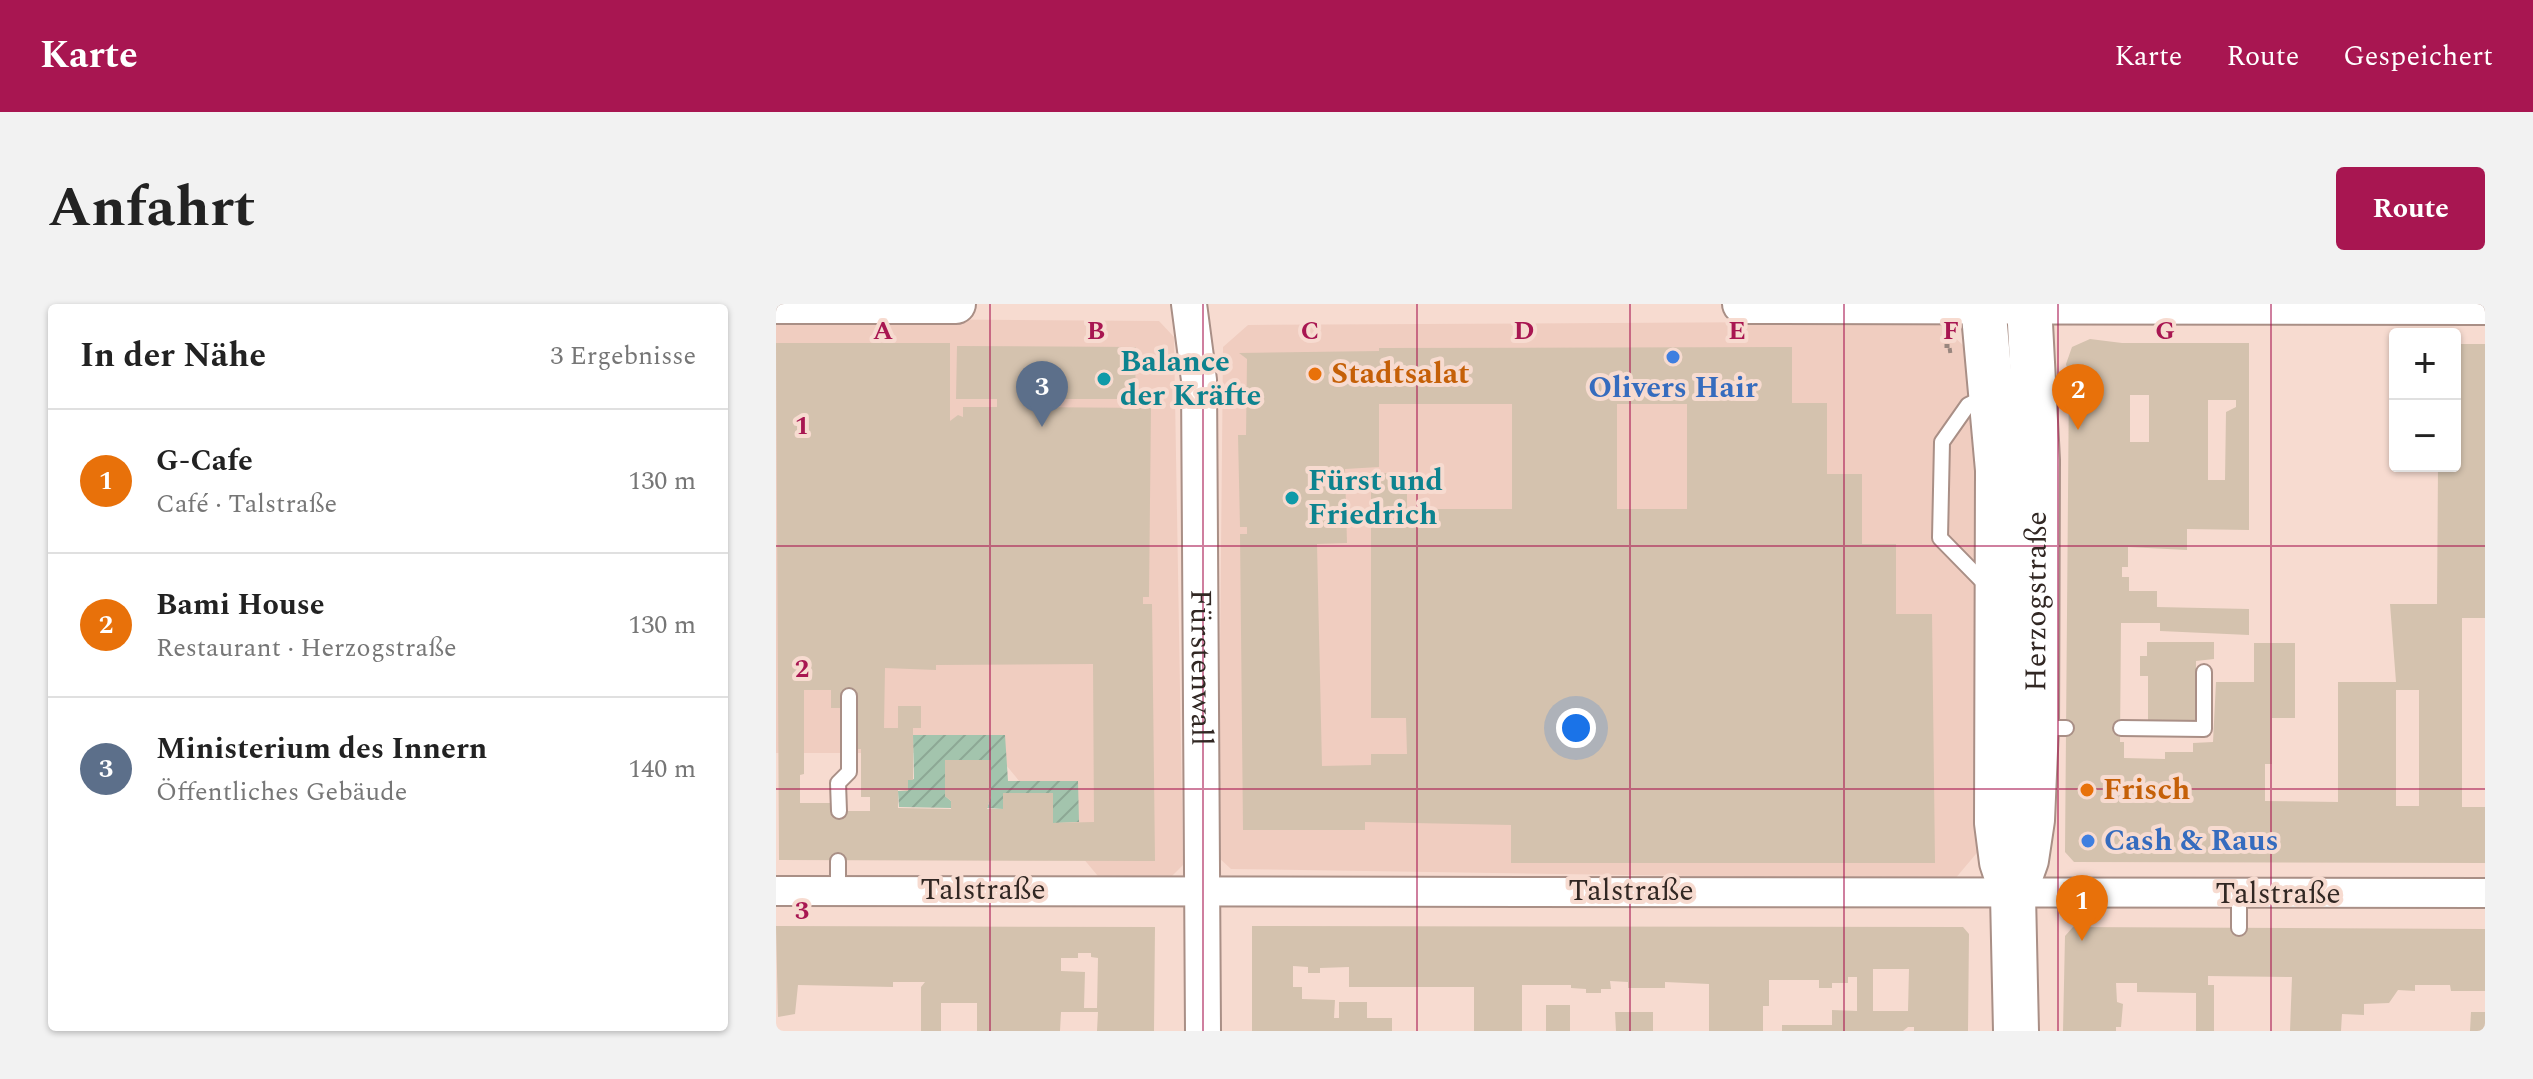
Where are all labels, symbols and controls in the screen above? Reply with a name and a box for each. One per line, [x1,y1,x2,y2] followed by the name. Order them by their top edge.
[40,27,138,85] text: Karte
[2115,35,2182,78] text: Karte
[2226,35,2299,78] text: Route
[2343,35,2493,78] text: Gespeichert
[48,166,255,251] text: Anfahrt
[2336,167,2485,250] button: Route
[873,311,893,351] text: A
[1087,311,1105,351] text: B
[1301,311,1319,351] text: C
[1514,311,1534,351] text: D
[1728,311,1746,351] text: E
[1943,311,1959,351] text: F
[2155,311,2175,351] text: G
[2389,328,2461,472] map controls
[2389,328,2461,400] button: +
[80,330,266,382] text: In der Nähe
[550,336,696,376] text: 3 Ergebnisse
[1120,339,1261,419] place label: Balance der Kräfte
[1664,348,1682,366] marker: Olivers Hair
[1331,351,1470,397] place label: Stadtsalat
[1016,361,1068,427] pin: 3
[2052,364,2104,430] pin: 2
[1306,365,1324,383] marker: Stadtsalat
[1588,365,1758,411] place label: Olivers Hair
[1095,370,1113,388] marker: Balance der Kräfte
[2389,400,2461,472] button: −
[795,406,809,446] text: 1
[156,438,253,484] text: G-Cafe
[1308,458,1443,538] place label: Fürst und Friedrich
[99,461,113,501] text: 1
[628,461,696,501] text: 130 m
[156,484,337,524] text: Café · Talstraße
[1283,489,1301,507] marker: Fürst und Friedrich
[2013,511,2060,692] street label: Herzogstraße
[156,582,325,628] text: Bami House
[1177,589,1224,746] street label: Fürstenwall
[99,605,113,645] text: 2
[628,605,696,645] text: 130 m
[156,628,457,668] text: Restaurant · Herzogstraße
[795,649,809,689] text: 2
[1556,708,1596,748] your location
[156,726,487,772] text: Ministerium des Innern
[99,749,113,789] text: 3
[628,749,696,789] text: 140 m
[2103,767,2190,813] place label: Frisch
[156,772,407,812] text: Öffentliches Gebäude
[2078,781,2096,799] marker: Frisch
[2104,818,2279,864] place label: Cash & Raus
[2079,832,2097,850] marker: Cash & Raus
[920,867,1046,913] street label: Talstraße
[1568,868,1694,914] street label: Talstraße
[2215,871,2341,917] street label: Talstraße
[2056,875,2108,941] pin: 1
[795,891,809,931] text: 3

